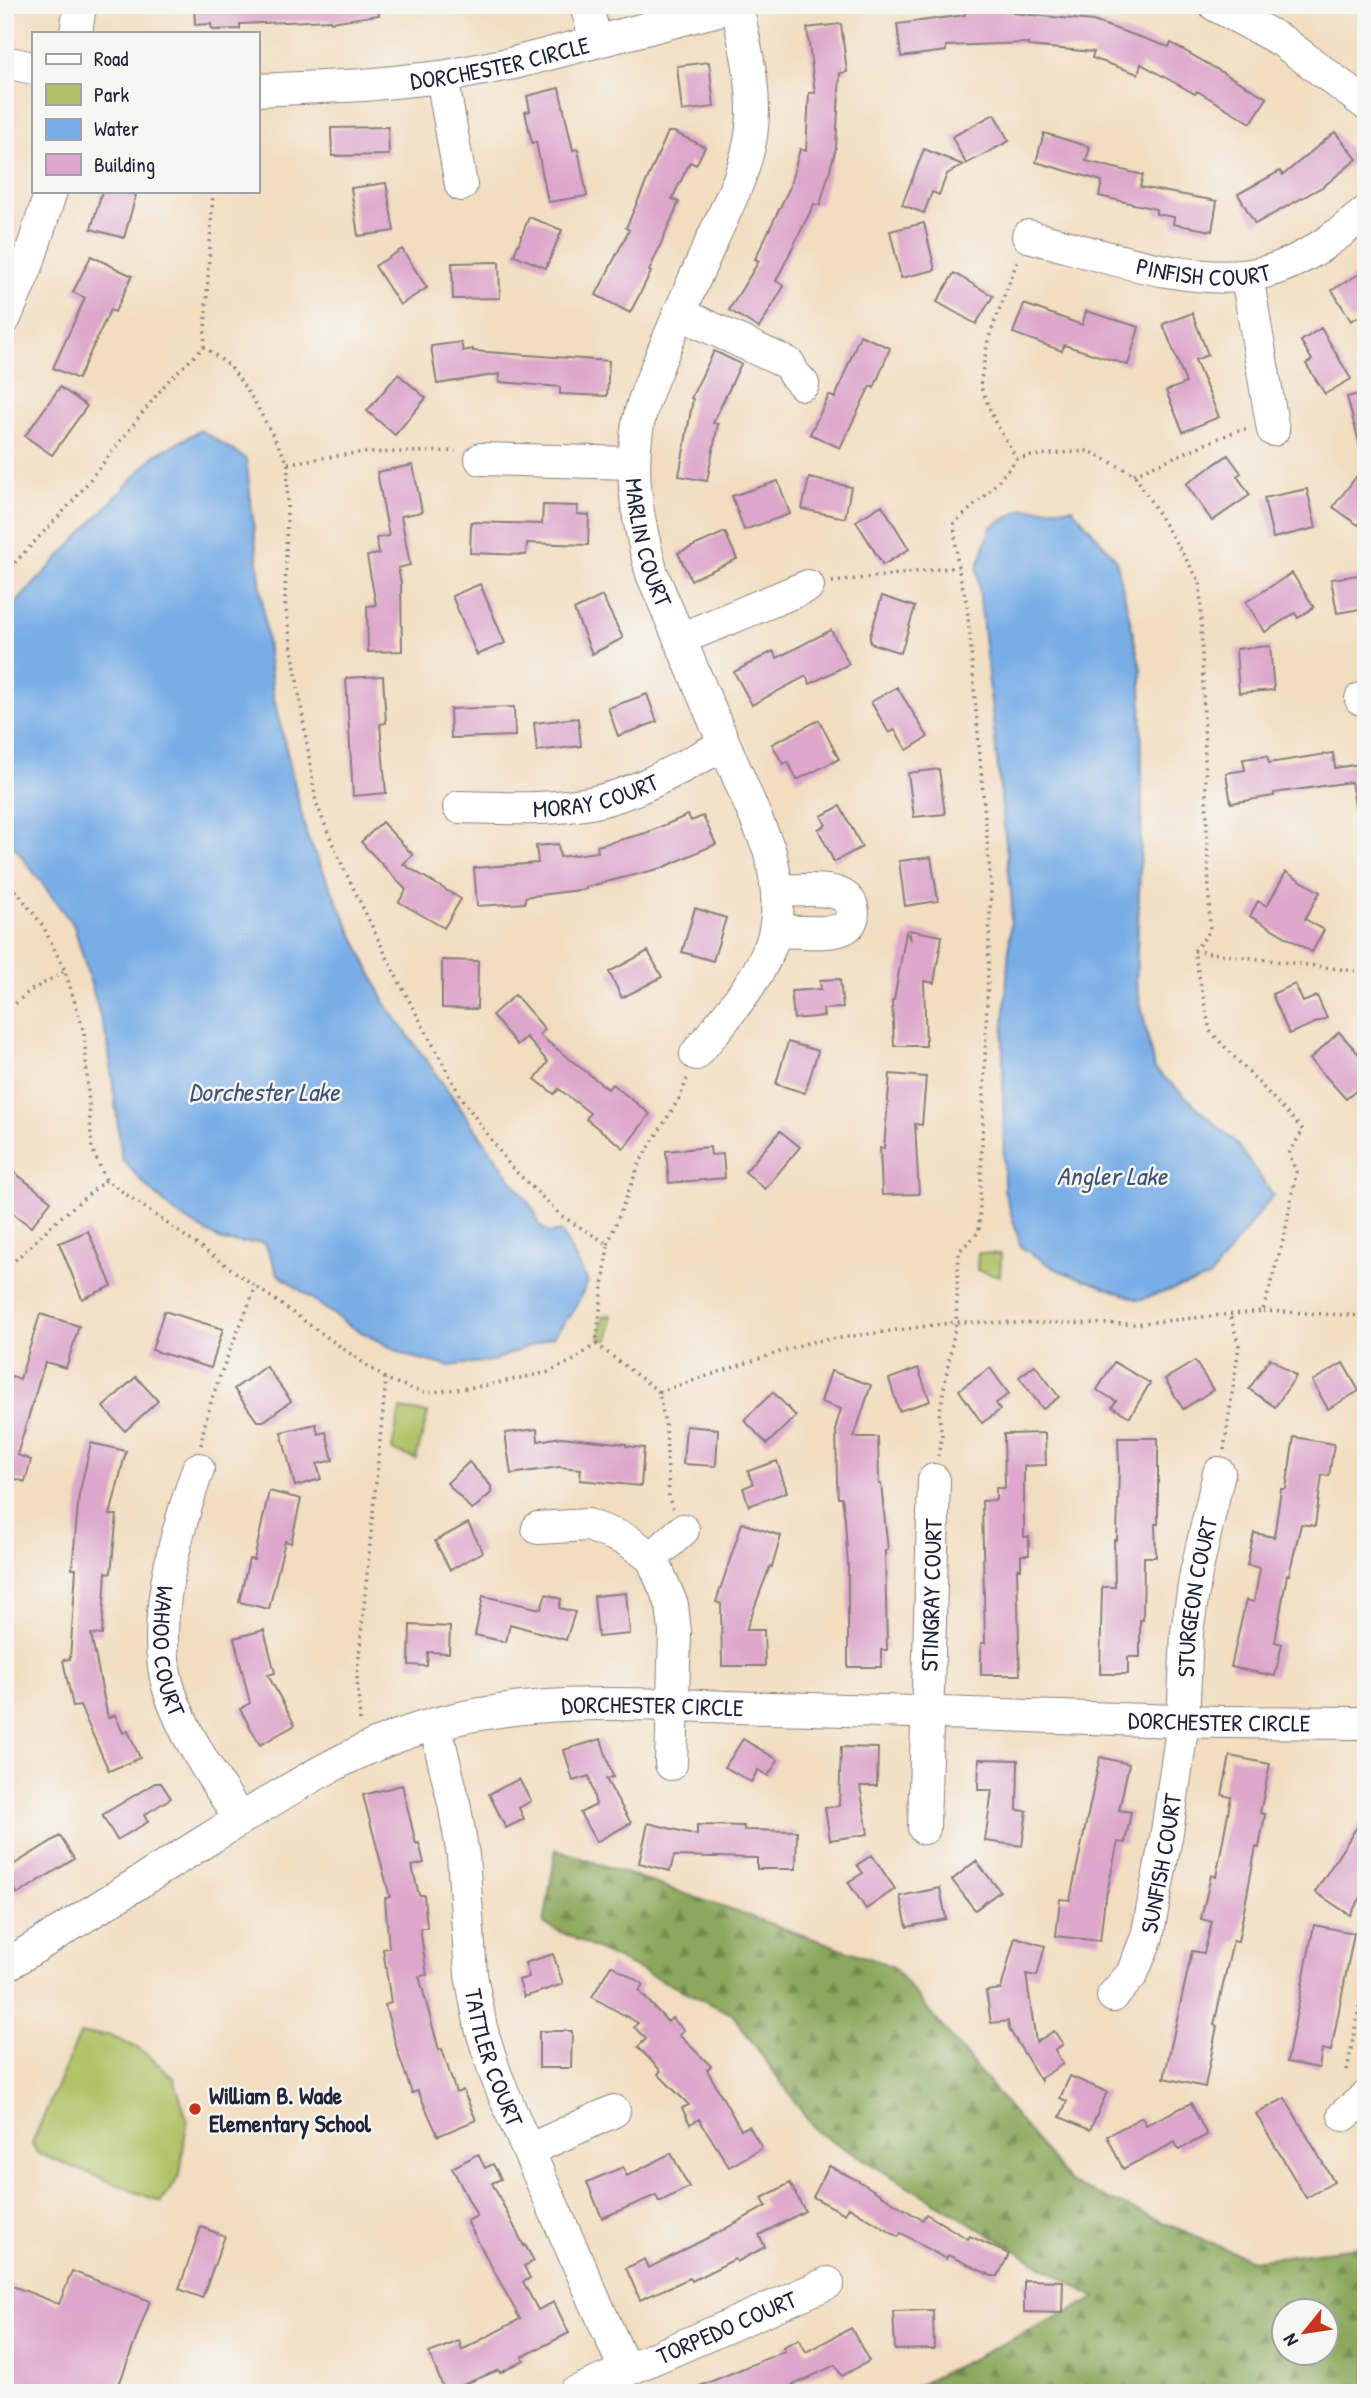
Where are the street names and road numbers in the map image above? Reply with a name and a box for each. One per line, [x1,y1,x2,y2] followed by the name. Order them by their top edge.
[409,28,593,96] street label: DORCHESTER CIRCLE
[1134,249,1275,293] street label: PINFISH COURT
[618,477,680,612] street label: MARLIN COURT
[532,765,664,824] street label: MORAY COURT
[1169,1513,1225,1678] street label: STURGEON COURT
[913,1517,949,1672] street label: STINGRAY COURT
[146,1584,194,1722] street label: WAHOO COURT
[561,1688,745,1723] street label: DORCHESTER CIRCLE
[1128,1703,1311,1739] street label: DORCHESTER CIRCLE
[1132,1791,1189,1936] street label: SUNFISH COURT
[458,1986,532,2132] street label: TATTLER COURT
[651,2282,802,2371] street label: TORPEDO COURT

